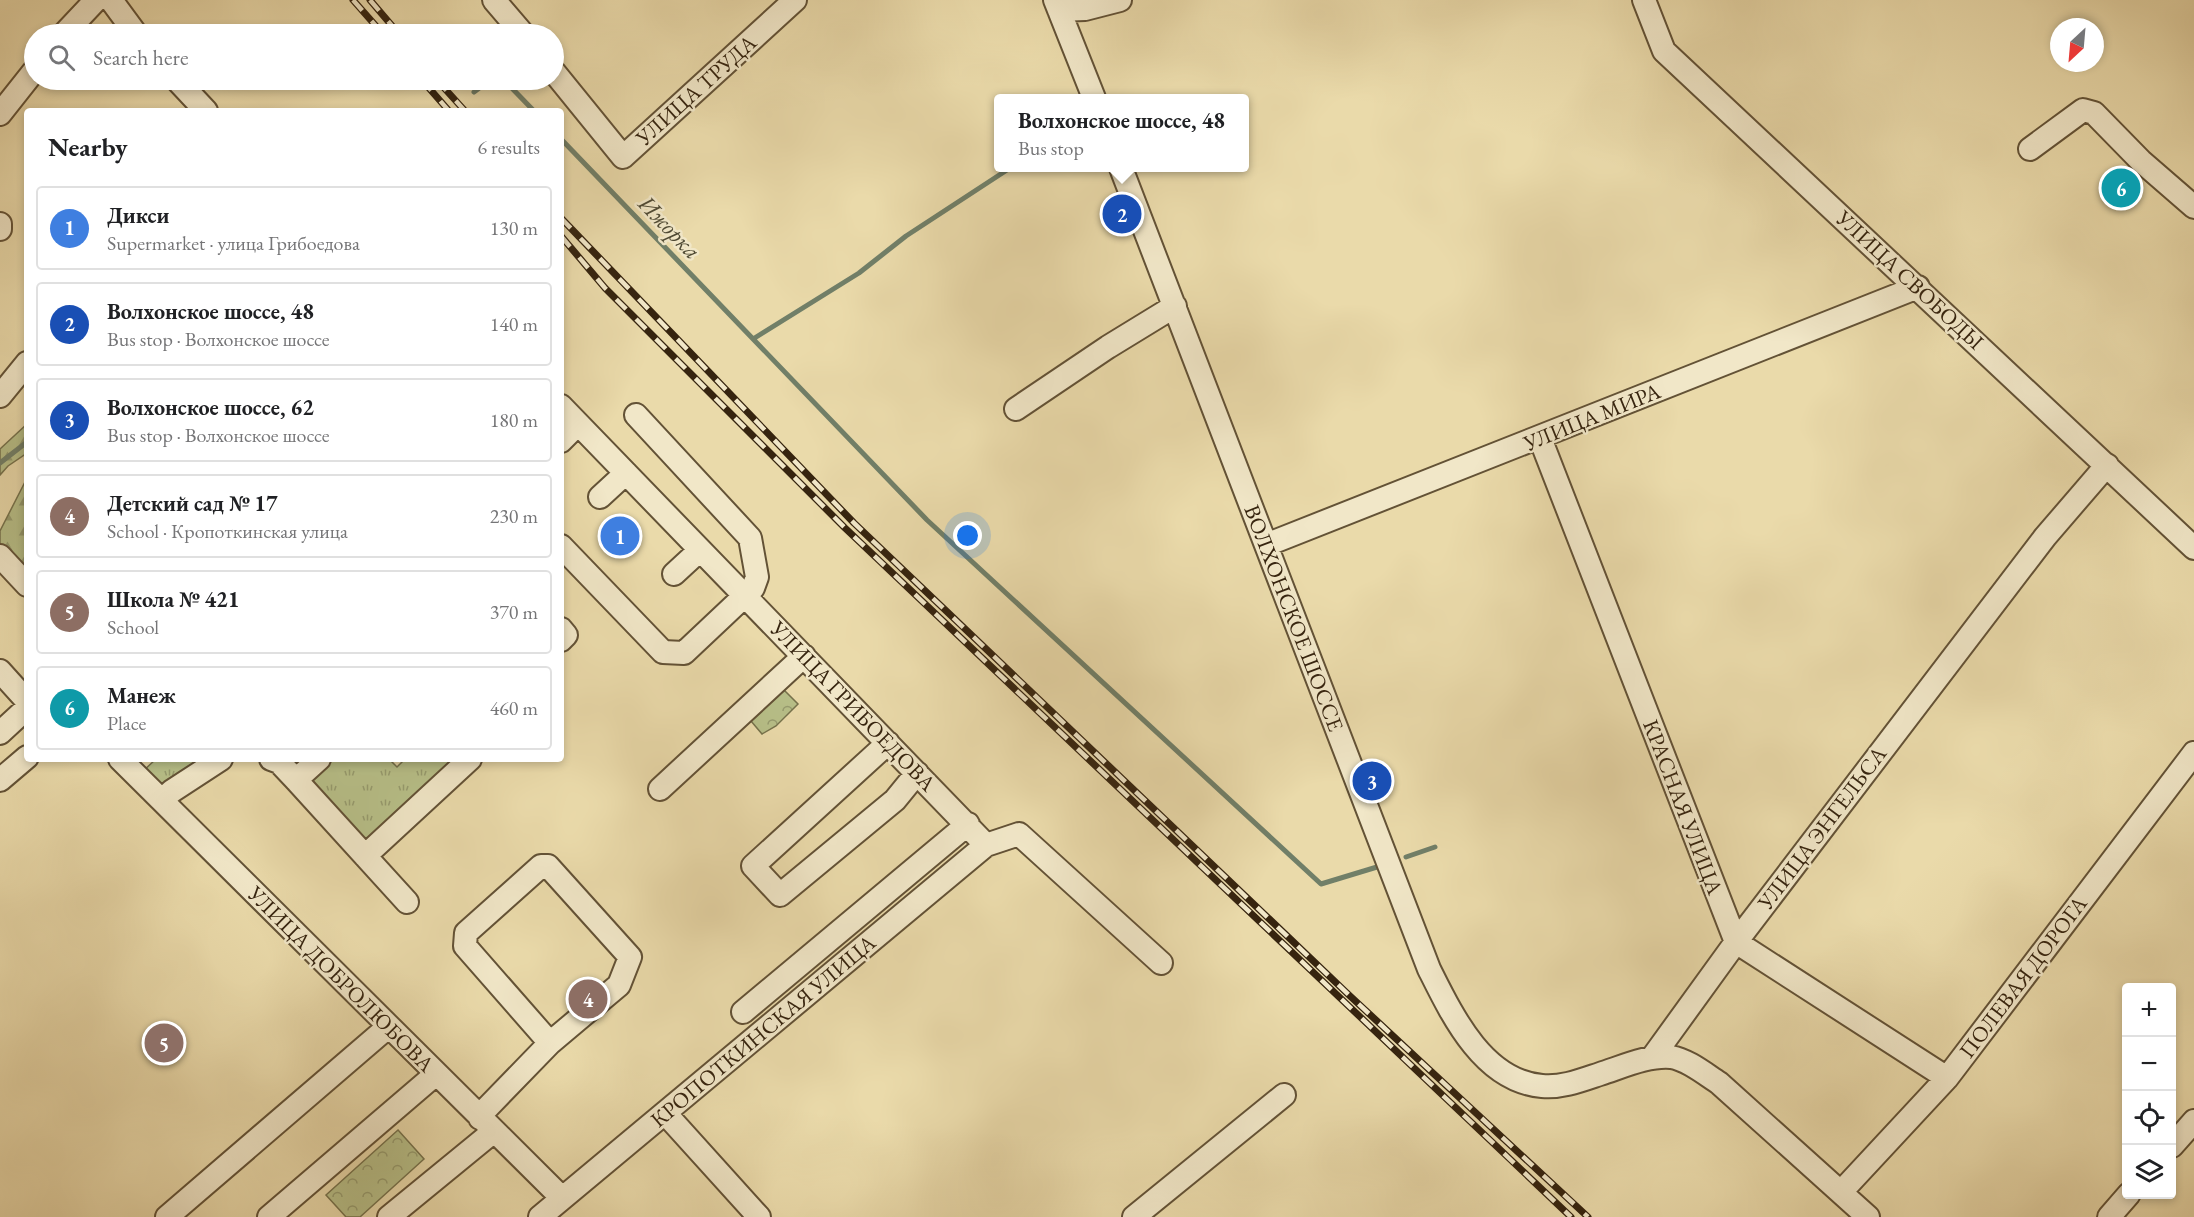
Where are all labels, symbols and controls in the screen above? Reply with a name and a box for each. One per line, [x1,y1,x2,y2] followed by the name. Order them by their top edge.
[2050,18,2104,72] north arrow
[24,24,564,90] search box
[629,28,763,152] street label: УЛИЦА ТРУДА
[45,41,78,74] icon: search
[93,43,188,72] text: Search here
[994,94,1249,172] popup
[1018,106,1225,135] text: Волхонское шоссе, 48
[48,130,128,164] text: Nearby
[477,134,540,160] text: 6 results
[1018,135,1084,161] text: Bus stop
[2102,166,2140,210] pin: 6
[631,188,708,266] water label: Ижорка
[1102,192,1142,236] pin: 2
[107,201,169,230] text: Дикси
[1829,203,1990,356] street label: УЛИЦА СВОБОДЫ
[64,215,75,241] text: 1
[490,215,538,241] text: 130 m
[107,230,360,256] text: Supermarket · улица Грибоедова
[107,297,314,326] text: Волхонское шоссе, 48
[64,311,75,337] text: 2
[490,311,538,337] text: 140 m
[107,326,330,352] text: Bus stop · Волхонское шоссе
[1518,376,1666,458] street label: УЛИЦА МИРА
[107,393,314,422] text: Волхонское шоссе, 62
[64,407,75,433] text: 3
[490,407,538,433] text: 180 m
[107,422,330,448] text: Bus stop · Волхонское шоссе
[107,489,278,518] text: Детский сад № 17
[1237,501,1351,735] street label: ВОЛХОНСКОЕ ШОССЕ
[64,503,75,529] text: 4
[490,503,538,529] text: 230 m
[600,514,640,558] pin: 1
[107,518,348,544] text: School · Кропоткинская улица
[953,521,982,550] your location
[107,585,239,614] text: Школа № 421
[64,599,75,625] text: 5
[490,599,538,625] text: 370 m
[107,614,159,640] text: School
[763,614,943,798] street label: УЛИЦА ГРИБОЕДОВА
[107,681,176,710] text: Манеж
[64,695,75,721] text: 6
[490,695,538,721] text: 460 m
[107,710,146,736] text: Place
[1636,715,1730,899] street label: КРАСНАЯ УЛИЦА
[1750,740,1893,916] street label: УЛИЦА ЭНГЕЛЬСА
[1352,758,1392,804] pin: 3
[241,879,441,1079] street label: УЛИЦА ДОБРОЛЮБОВА
[1953,889,2094,1064] street label: ПОЛЕВАЯ ДОРОГА
[644,928,882,1134] street label: КРОПОТКИНСКАЯ УЛИЦА
[568,976,608,1022] pin: 4
[2122,983,2176,1199] map controls
[2122,983,2176,1037] button: +
[144,1020,184,1066] pin: 5
[2122,1037,2176,1091] button: −
[2122,1091,2176,1145] button: locate
[2122,1145,2176,1199] button: layers

